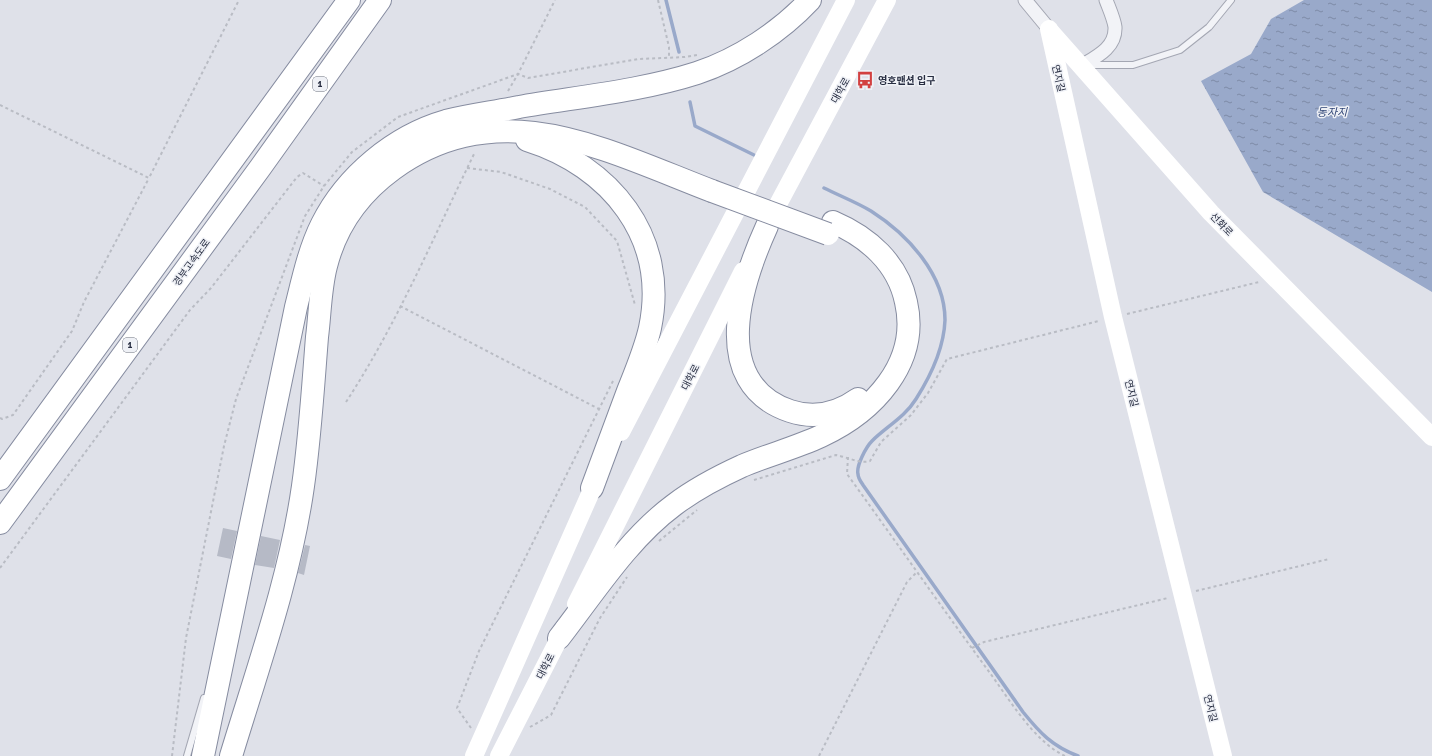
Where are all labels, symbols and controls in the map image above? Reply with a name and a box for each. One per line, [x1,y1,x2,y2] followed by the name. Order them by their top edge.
[1049,63,1067,93] street label: 연지길
[855,70,875,90] bus stop icon: 영호맨션 입구
[878,75,935,87] place label: 영호맨션 입구
[829,76,853,105] street label: 대학로
[313,77,327,91] road number: 1
[1317,106,1348,119] water label: 동자지
[1207,211,1235,239] street label: 선화로
[171,237,213,288] street label: 경부고속도로
[123,338,137,352] road number: 1
[679,362,703,392] street label: 대학로
[1122,378,1140,408] street label: 연지길
[534,651,558,681] street label: 대학로
[1201,693,1219,723] street label: 연지길

